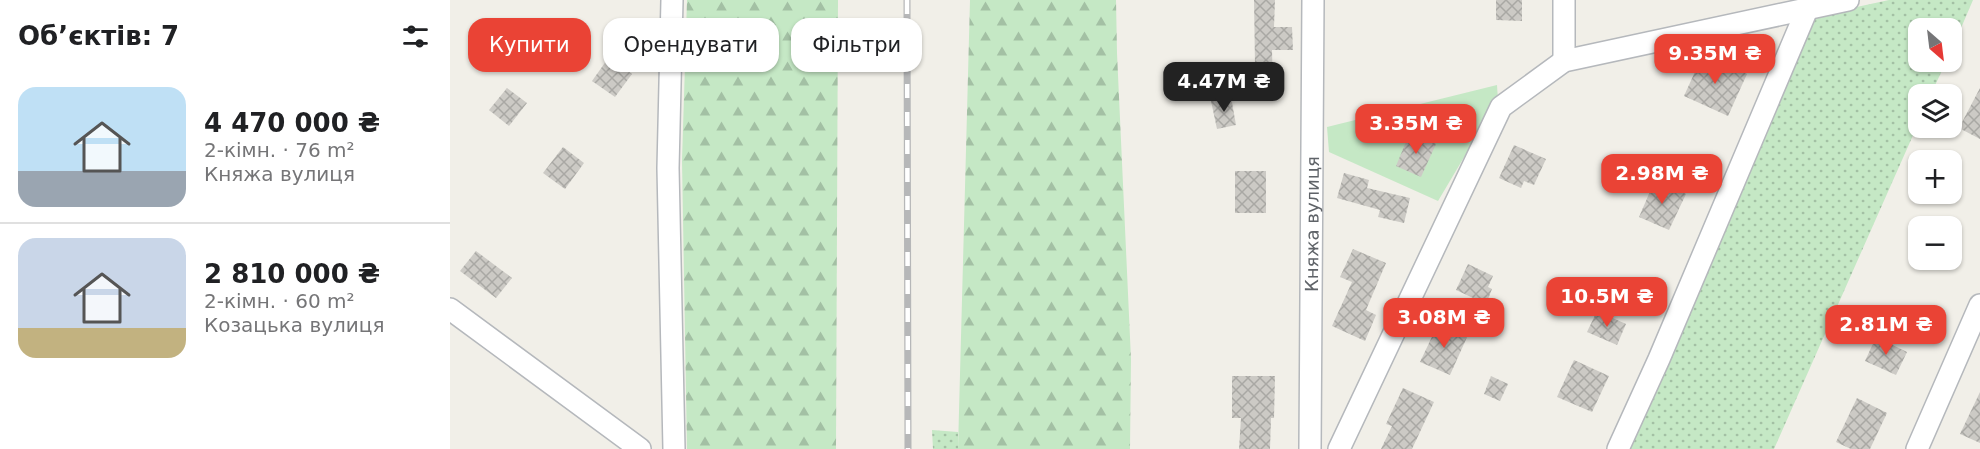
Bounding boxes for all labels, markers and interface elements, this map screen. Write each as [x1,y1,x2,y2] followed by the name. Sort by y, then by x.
[468,18,591,72] chip: Купити
[603,18,779,72] chip: Орендувати
[791,18,922,72] chip: Фільтри
[1908,18,1962,72] north arrow
[1908,18,1962,270] map controls
[399,20,432,53] icon: filters
[18,21,179,51] text: Об’єктів: 7
[1660,34,1770,85] pin: 9.35M ₴
[1668,41,1762,65] text: 9.35M ₴
[1169,62,1279,113] pin: 4.47M ₴
[1177,69,1271,93] text: 4.47M ₴
[1908,84,1962,138] button: layers
[1361,104,1471,155] pin: 3.35M ₴
[204,108,380,138] text: 4 470 000 ₴
[66,111,138,183] icon: home
[1369,111,1463,135] text: 3.35M ₴
[204,138,354,162] text: 2-кімн. · 76 m²
[1908,150,1962,204] button: +
[1607,154,1717,205] pin: 2.98M ₴
[1301,156,1322,292] street label: Княжа вулиця
[1615,161,1709,185] text: 2.98M ₴
[204,162,355,186] text: Княжа вулиця
[1908,216,1962,270] button: −
[204,259,380,289] text: 2 810 000 ₴
[66,262,138,334] icon: home
[1552,277,1662,328] pin: 10.5M ₴
[1560,284,1654,308] text: 10.5M ₴
[204,289,354,313] text: 2-кімн. · 60 m²
[1389,298,1499,349] pin: 3.08M ₴
[1397,305,1491,329] text: 3.08M ₴
[1831,305,1941,356] pin: 2.81M ₴
[1839,312,1933,336] text: 2.81M ₴
[204,313,384,337] text: Козацька вулиця

